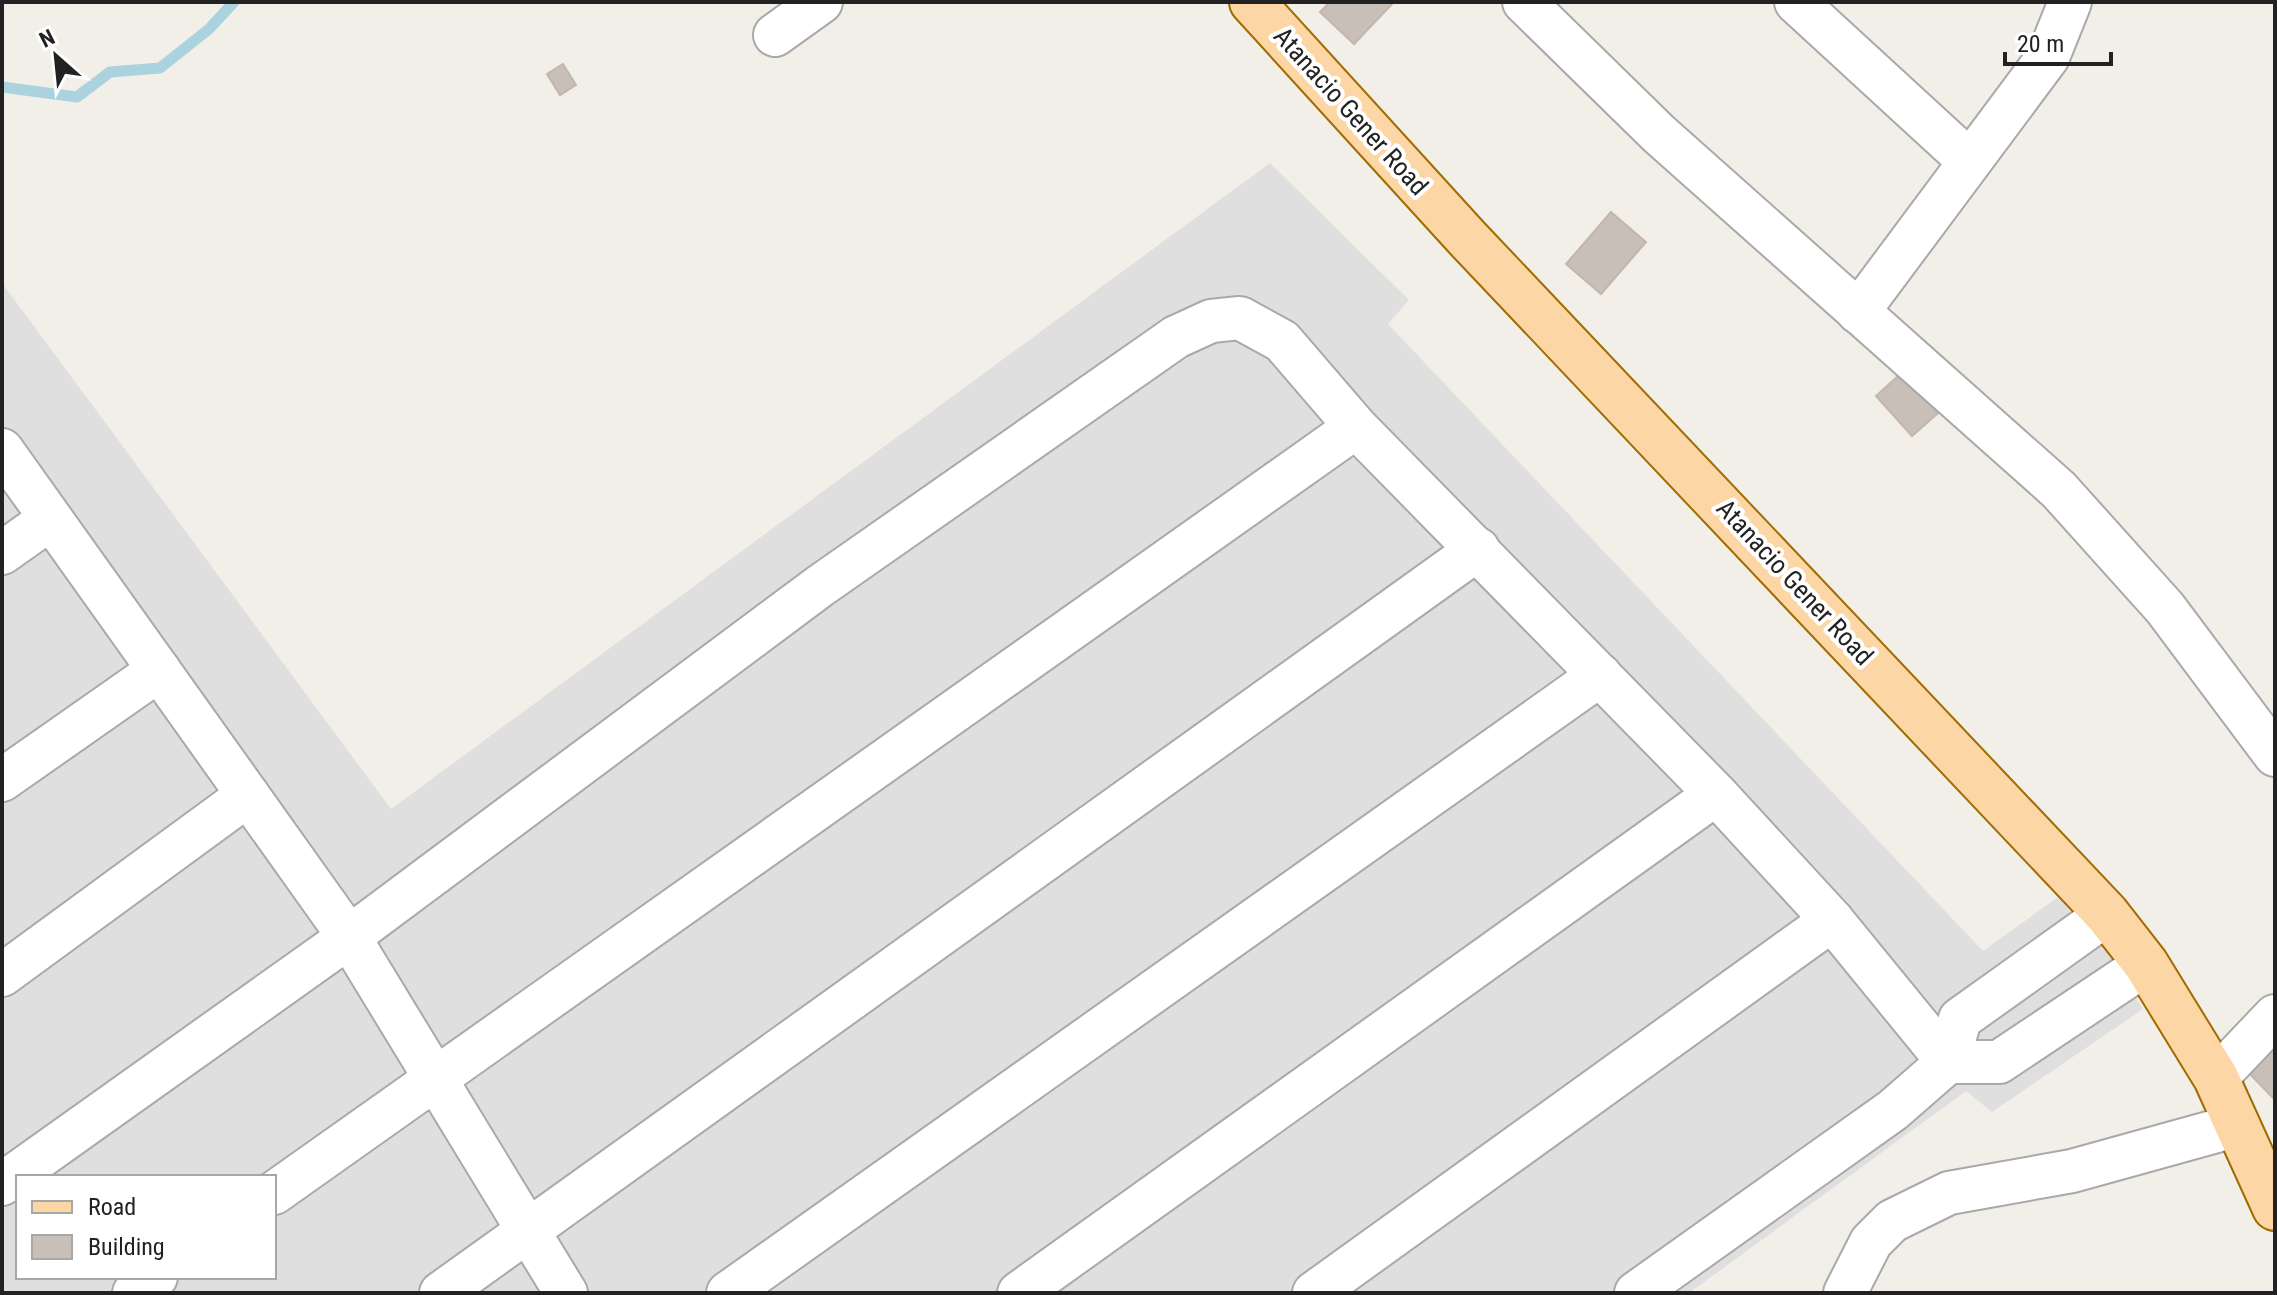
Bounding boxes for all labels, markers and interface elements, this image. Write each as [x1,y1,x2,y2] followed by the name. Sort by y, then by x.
[16,16,96,96] north arrow
[2005,16,2111,66] scale bar
[1268,21,1434,201] street label: Atanacio Gener Road
[35,24,59,53] text: N
[2017,30,2064,58] text: 20 m
[1711,493,1879,671] street label: Atanacio Gener Road
[16,1175,276,1279] legend
[88,1193,136,1221] text: Road
[88,1233,165,1261] text: Building

